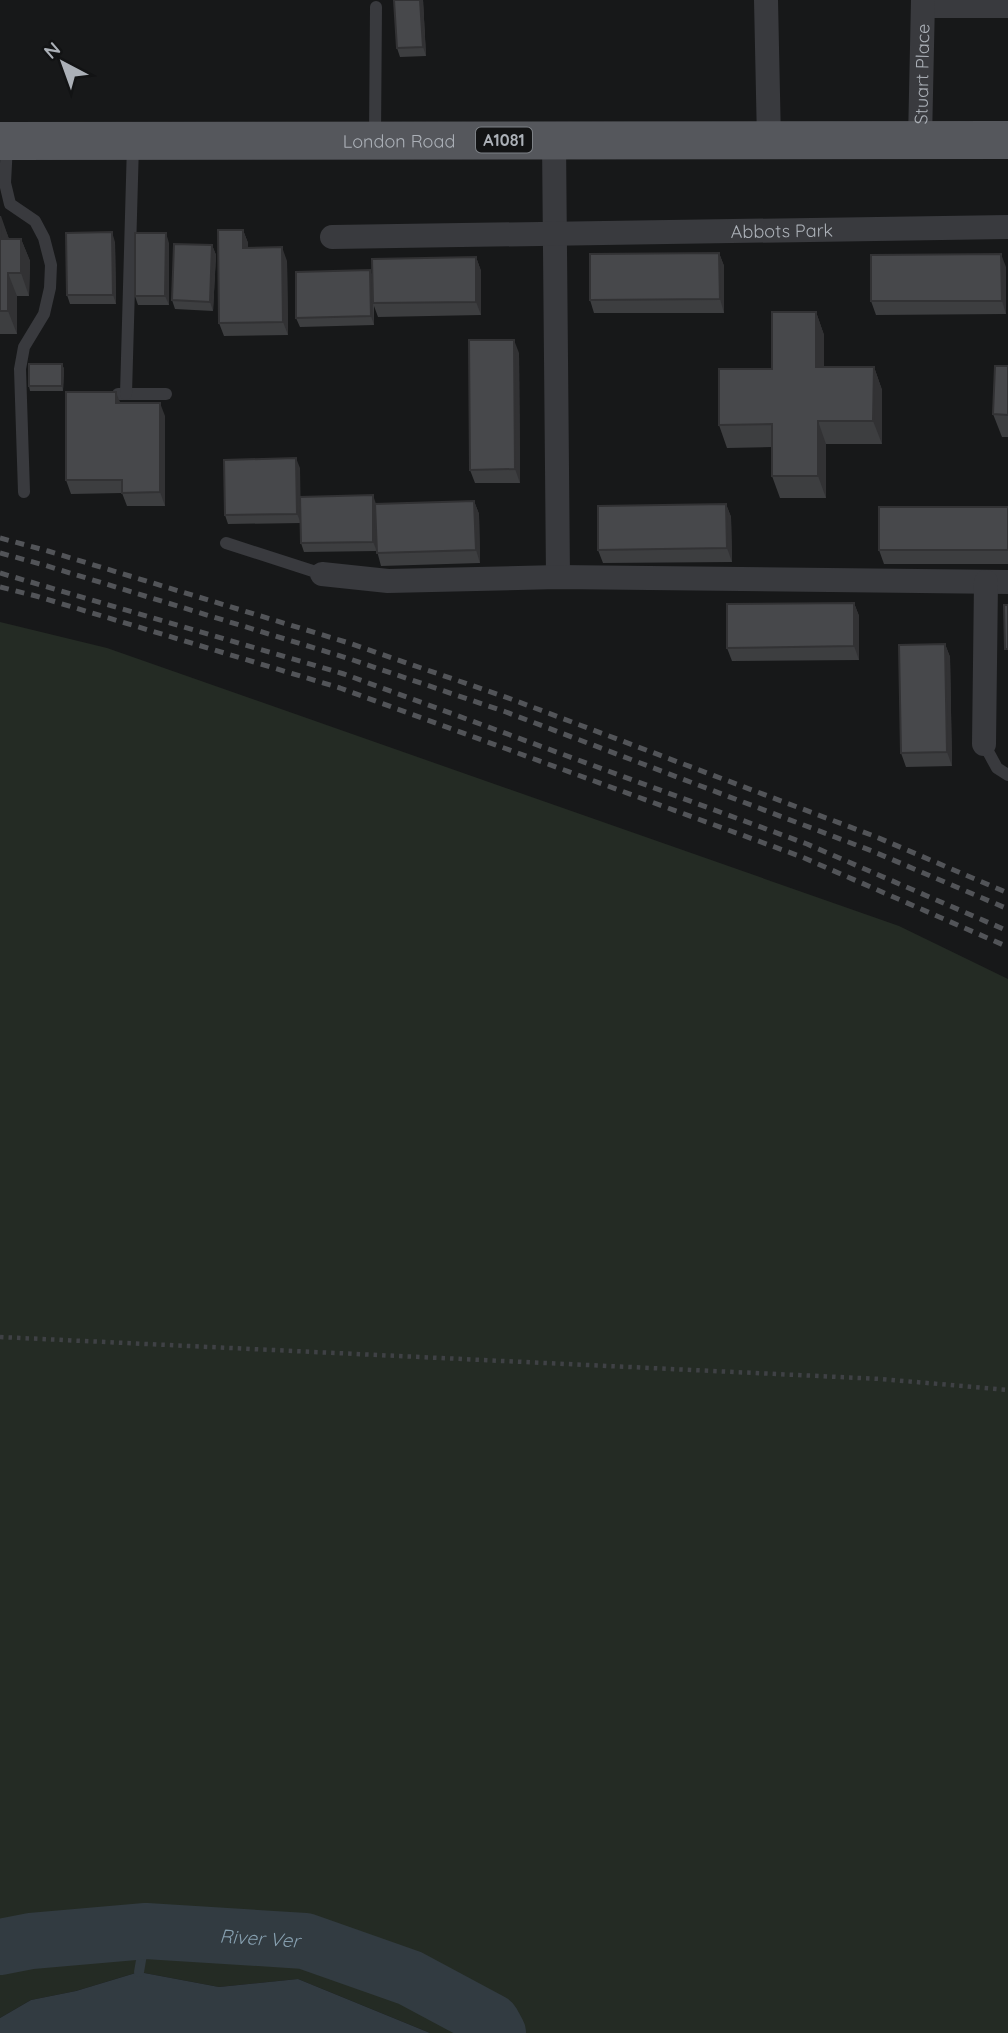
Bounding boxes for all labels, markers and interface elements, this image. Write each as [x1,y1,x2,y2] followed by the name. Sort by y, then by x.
[909,23,934,125] street label: Stuart Place
[28,28,98,98] north arrow
[39,37,65,64] text: N
[476,128,532,152] road number: A1081
[343,129,455,152] street label: London Road
[731,218,833,243] street label: Abbots Park
[219,1924,303,1953] water label: River Ver

